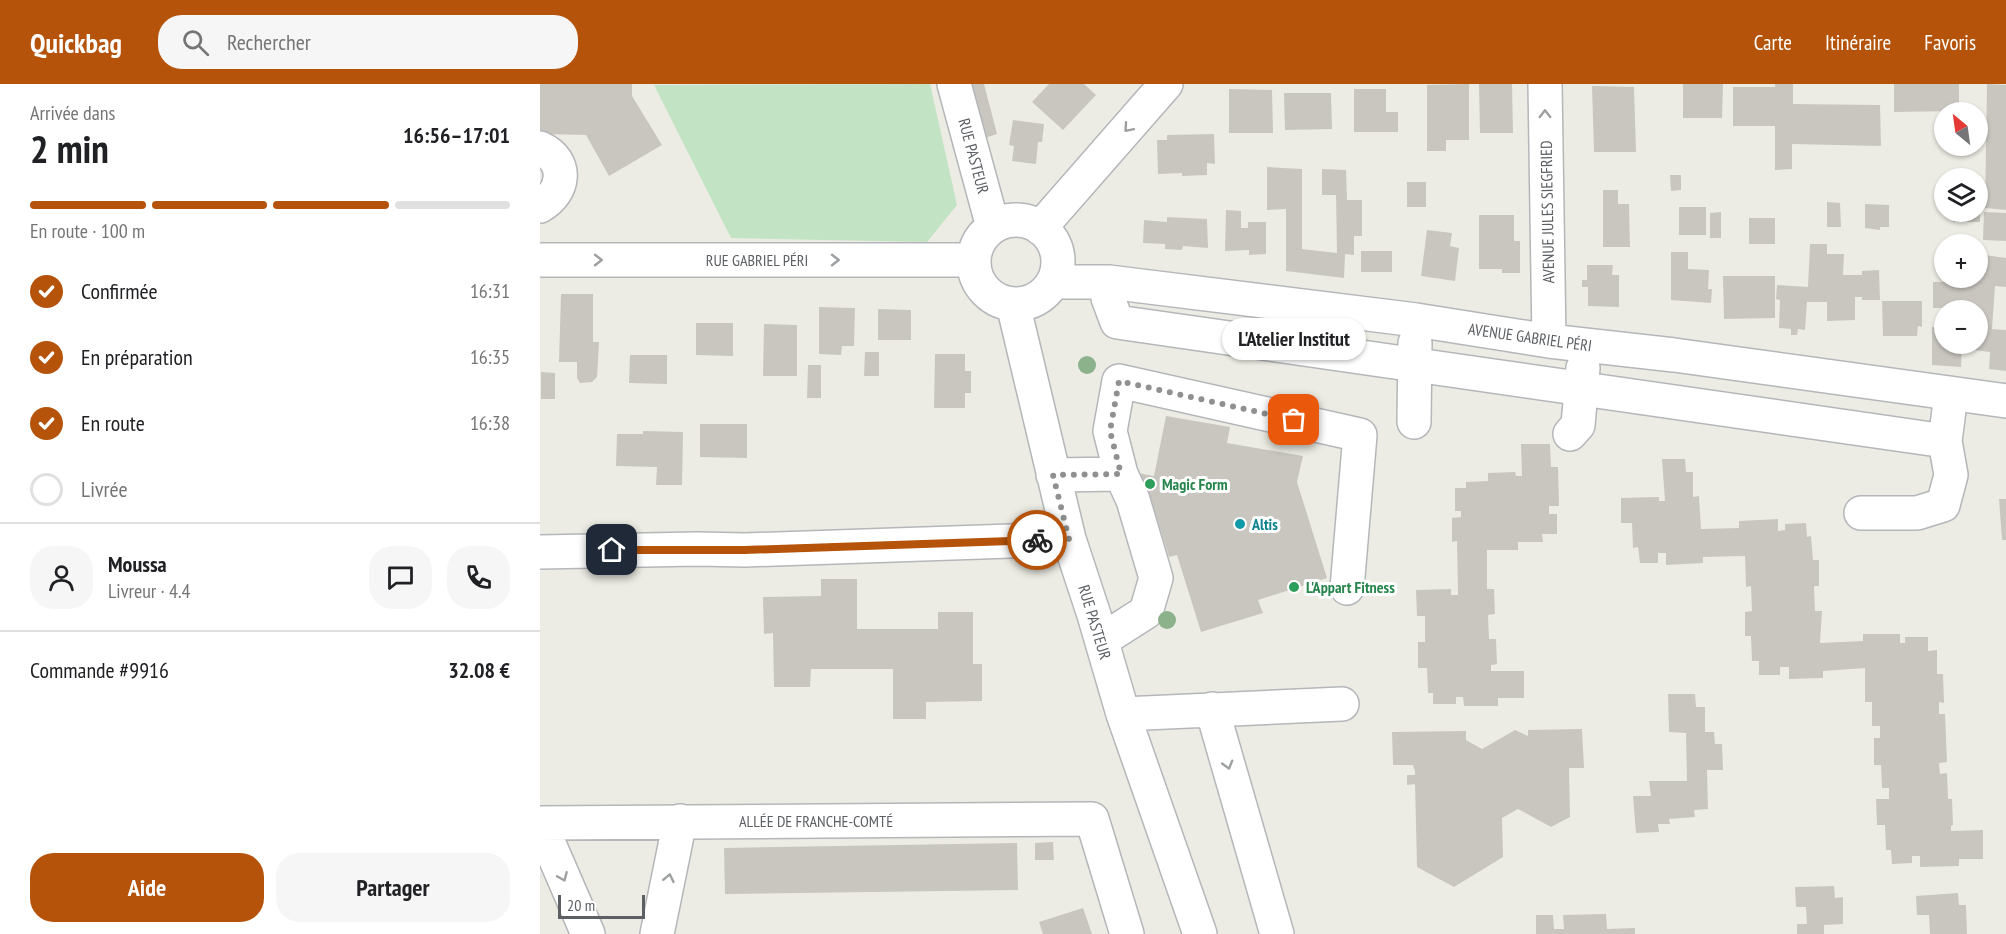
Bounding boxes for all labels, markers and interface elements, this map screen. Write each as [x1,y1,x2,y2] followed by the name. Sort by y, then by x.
[158,15,578,69] search box
[30,24,122,61] text: Quickbag
[179,26,212,59] icon: search
[227,28,311,56] text: Rechercher
[1754,29,1792,56] text: Carte
[1825,29,1891,56] text: Itinéraire
[1924,29,1976,56] text: Favoris
[30,100,115,126] text: Arrivée dans
[1934,102,1988,156] north arrow
[1934,102,1988,354] map controls
[1539,110,1551,119] one-way arrow
[954,116,994,196] street label: RUE PASTEUR
[403,121,510,149] text: 16:56–17:01
[1124,121,1135,132] one-way arrow
[30,123,109,174] text: 2 min
[1536,140,1558,284] street label: AVENUE JULES SIEGFRIED
[1934,168,1988,222] button: layers
[30,218,145,244] text: En route · 100 m
[1934,234,1988,288] button: +
[706,250,808,270] street label: RUE GABRIEL PÉRI
[594,254,603,266] one-way arrow
[831,254,840,266] one-way arrow
[30,275,63,308] icon: check
[81,277,158,305] text: Confirmée
[470,278,510,304] text: 16:31
[1934,300,1988,354] button: −
[1222,318,1366,360] callout: L'Atelier Institut
[1467,318,1593,356] street label: AVENUE GABRIEL PÉRI
[1238,326,1350,352] text: L'Atelier Institut
[30,341,63,374] icon: check
[81,343,193,371] text: En préparation
[470,344,510,370] text: 16:35
[1268,394,1319,445] pin
[1277,403,1310,436] icon: bag
[30,407,63,440] icon: check
[81,409,145,437] text: En route
[470,410,510,436] text: 16:38
[1162,474,1228,494] place label: Magic Form
[81,475,127,503] text: Livrée
[1143,477,1157,491] marker: Magic Form
[1007,510,1067,570] courier
[1251,514,1278,534] place label: Altis
[1233,517,1247,531] marker: Altis
[586,524,637,575] pin
[1021,524,1054,557] icon: bike
[595,533,628,566] icon: home
[30,546,93,609] button: person
[369,546,432,609] button: chat
[447,546,510,609] button: phone
[108,550,167,578] text: Moussa
[1306,577,1395,597] place label: L'Appart Fitness
[108,578,191,604] text: Livreur · 4.4
[1287,580,1301,594] marker: L'Appart Fitness
[1074,582,1116,662] street label: RUE PASTEUR
[30,656,169,684] text: Commande #9916
[448,656,510,684] text: 32.08 €
[1221,760,1234,770] one-way arrow
[739,811,893,831] street label: ALLÉE DE FRANCHE-COMTÉ
[30,853,264,922] button: Aide
[276,853,510,922] button: Partager
[556,870,568,881] one-way arrow
[662,873,675,883] one-way arrow
[558,892,645,920] scale bar
[567,895,595,915] text: 20 m

